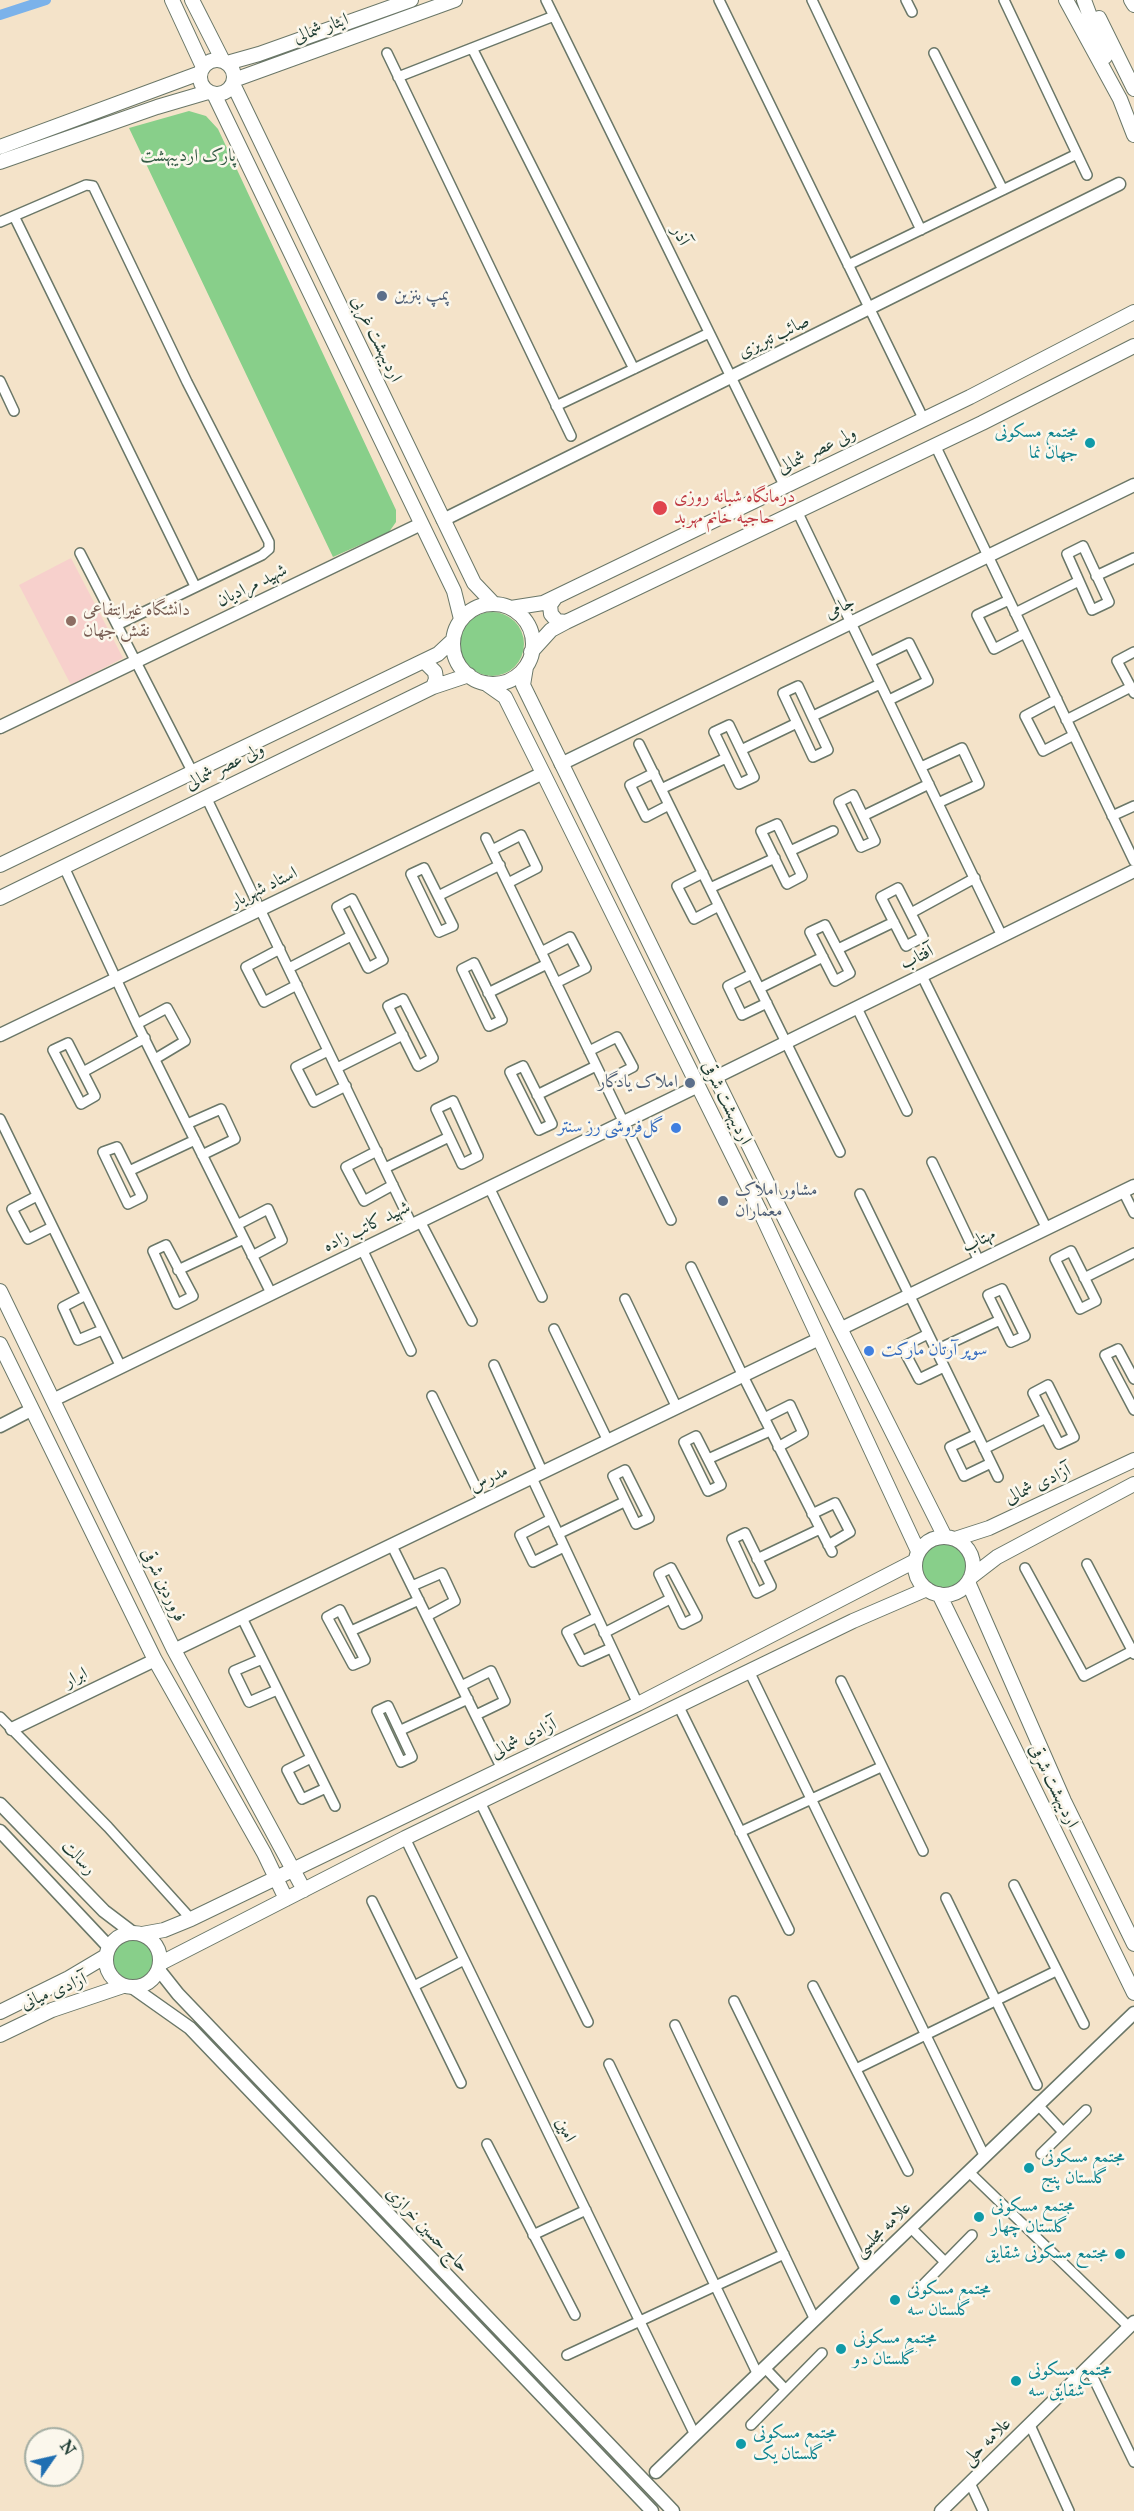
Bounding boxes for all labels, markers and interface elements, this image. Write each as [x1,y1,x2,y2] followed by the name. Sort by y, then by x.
[291,9,351,49] street label: ایثار شمالی
[140,146,236,168] park label: پارک اردیبهشت
[666,223,694,249] street label: آذر
[394,285,449,307] place label: پمپ بنزین
[375,289,389,303] marker: پمپ بنزین
[346,292,406,386] street label: اردیبهشت غربی
[735,310,813,364] street label: صائب تبریزی
[994,422,1078,464] place label: مجتمع مسکونی جهان نما
[774,423,860,479] street label: ولی عصر شمالی
[1083,436,1097,450] marker: مجتمع مسکونی جهان نما
[674,487,795,530] place label: درمانگاه شبانه‌ روزی حاجیه‌ خانم مهربد
[651,499,669,517] marker: درمانگاه شبانه‌ روزی حاجیه‌ خانم مهربد
[213,560,291,612] street label: شهید مرادیان
[822,592,858,624] street label: جامی
[83,600,190,642] place label: دانشگاه غیرانتفاعی نقش جهان
[64,614,78,628] marker: دانشگاه غیرانتفاعی نقش جهان
[182,739,268,795] street label: ولی عصر شمالی
[227,862,301,914] street label: استاد شهریار
[897,941,937,975] street label: آفتاب
[696,1058,756,1148] street label: اردیبهشت شرقی
[598,1072,678,1094] place label: املاک یادگار
[683,1076,697,1090] marker: املاک یادگار
[558,1117,664,1139] place label: گل‌فروشی رز سنتر
[669,1121,683,1135] marker: گل‌فروشی رز سنتر
[735,1180,817,1222] place label: مشاور املاک معماران
[716,1194,730,1208] marker: مشاور املاک معماران
[320,1197,414,1257] street label: شهید کاتب زاده
[959,1224,999,1258] street label: مهتاب
[881,1340,988,1362] place label: سوپر آرتان مارکت
[862,1344,876,1358] marker: سوپر آرتان مارکت
[466,1460,512,1498] street label: مدرس
[1002,1460,1074,1510] street label: آزادی شمالی
[136,1545,190,1625] street label: فروردین شرقی
[61,1663,91,1693] street label: ابرار
[488,1714,560,1764] street label: آزادی شمالی
[1023,1741,1083,1831] street label: اردیبهشت شرقی
[56,1836,100,1880] street label: رسالت
[18,1969,90,2015] street label: آزادی میانی
[550,2114,580,2146] street label: امین
[1041,2147,1125,2190] place label: مجتمع مسکونی گلستان پنج
[1022,2161,1036,2175] marker: مجتمع مسکونی گلستان پنج
[381,2183,473,2277] street label: حاج حسین خرازی
[991,2196,1075,2238] place label: مجتمع مسکونی گلستان چهار
[850,2197,916,2263] street label: علامه مجلسی
[972,2210,986,2224] marker: مجتمع مسکونی گلستان چهار
[985,2243,1108,2265] place label: مجتمع مسکونی شقایق
[1113,2247,1127,2261] marker: مجتمع مسکونی شقایق
[907,2279,991,2322] place label: مجتمع مسکونی گلستان سه
[888,2293,902,2307] marker: مجتمع مسکونی گلستان سه
[853,2328,937,2370] place label: مجتمع مسکونی گلستان دو
[834,2342,848,2356] marker: مجتمع مسکونی گلستان دو
[1028,2360,1112,2402] place label: مجتمع مسکونی شقایق سه
[1009,2374,1023,2388] marker: مجتمع مسکونی شقایق سه
[958,2413,1016,2471] street label: علامه حلی
[753,2423,837,2466] place label: مجتمع مسکونی گلستان یک
[24,2427,84,2487] north arrow
[56,2437,79,2459] text: N
[734,2437,748,2451] marker: مجتمع مسکونی گلستان یک

